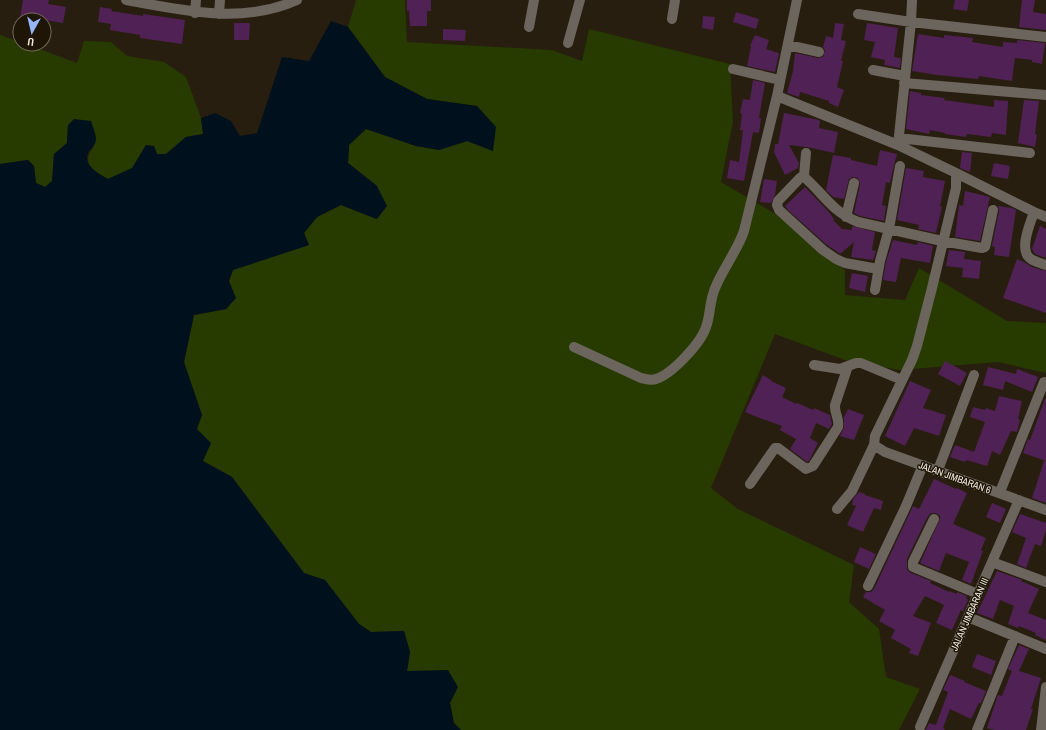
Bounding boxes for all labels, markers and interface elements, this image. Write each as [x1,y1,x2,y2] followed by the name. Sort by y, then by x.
[12,12,52,52] north arrow
[26,35,35,49] text: U
[917,458,993,497] street label: JALAN JIMBARAN 6
[948,576,991,653] street label: JALAN JIMBARAN III

